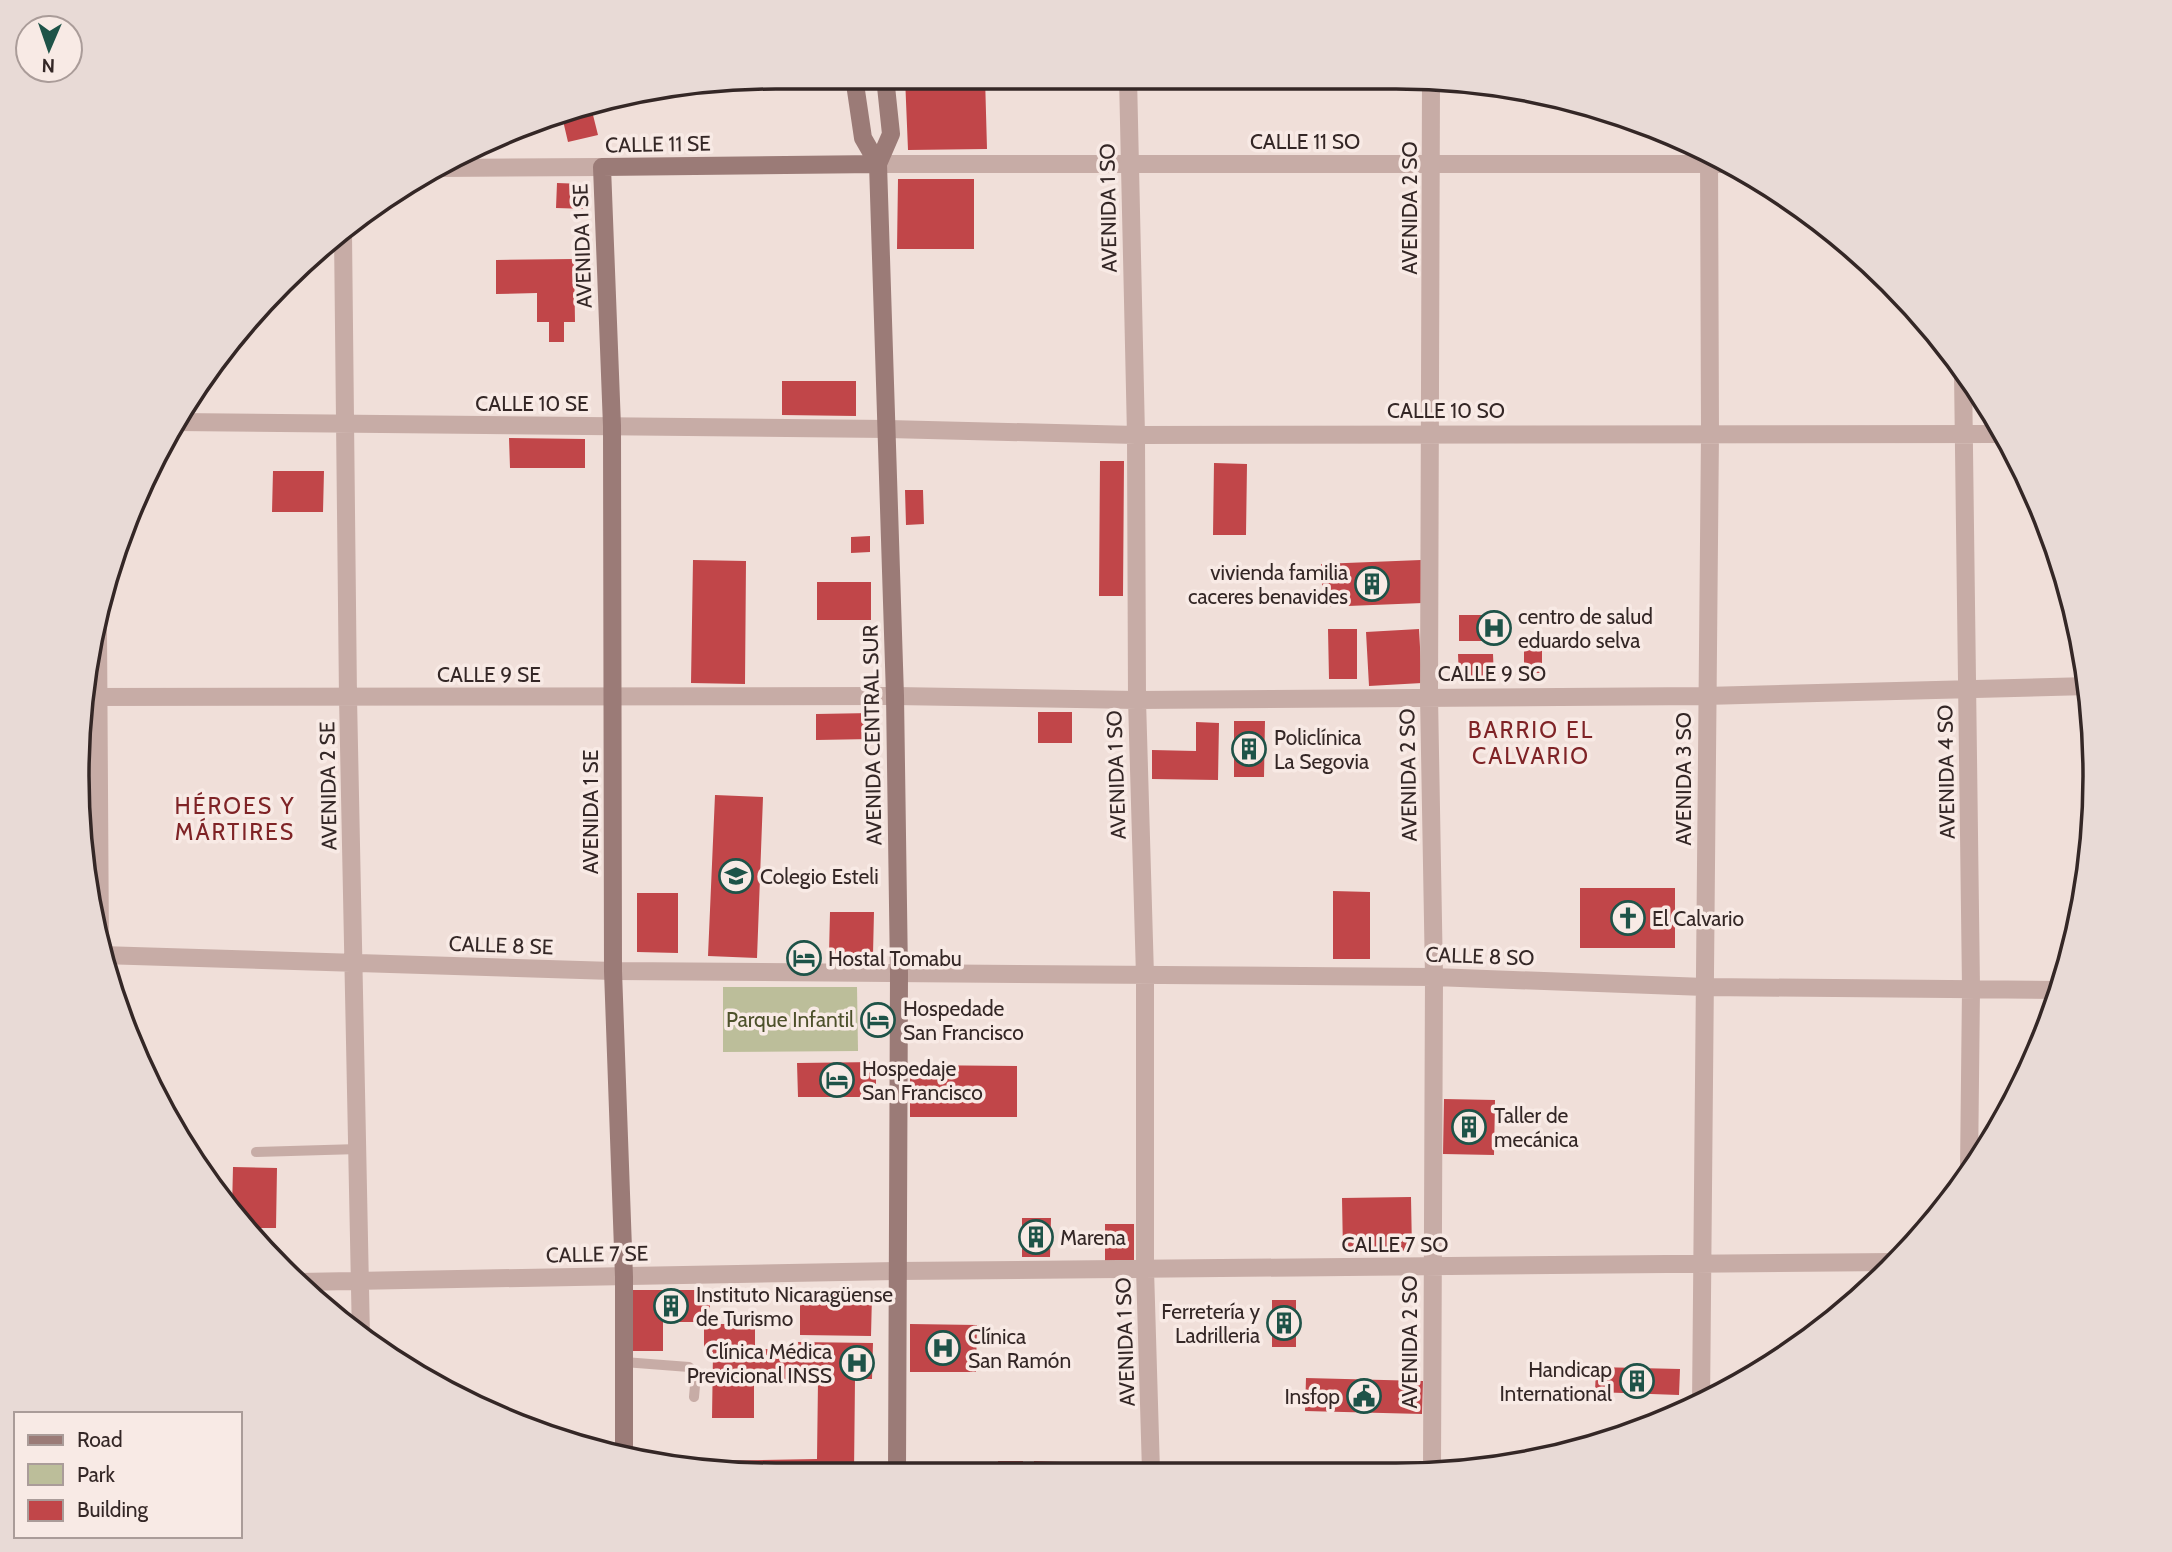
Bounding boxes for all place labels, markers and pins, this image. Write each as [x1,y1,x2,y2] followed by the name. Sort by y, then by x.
[1188,560,1348,609] place label: vivienda familia caceres benavides
[1353,565,1391,603] building icon: vivienda familia caceres benavides
[1518,604,1653,653] place label: centro de salud eduardo selva
[1475,609,1513,647] hospital icon: centro de salud eduardo selva
[1274,725,1369,774] place label: Policlínica La Segovia
[1230,730,1268,768] building icon: Policlínica La Segovia
[717,857,755,895] school or university icon: Colegio Esteli
[760,864,879,889] place label: Colegio Esteli
[1609,899,1647,937] church icon: El Calvario
[1652,906,1744,931] place label: El Calvario
[785,939,823,977] hotel icon: Hostal Tomabu
[828,946,962,971] place label: Hostal Tomabu
[903,996,1024,1045] place label: Hospedade San Francisco
[859,1001,897,1039] hotel icon: Hospedade San Francisco
[862,1056,983,1105] place label: Hospedaje San Francisco
[818,1061,856,1099] hotel icon: Hospedaje San Francisco
[1494,1103,1579,1152] place label: Taller de mecánica
[1450,1108,1488,1146] building icon: Taller de mecánica
[1017,1218,1055,1256] building icon: Marena
[1060,1225,1126,1250] place label: Marena
[696,1282,893,1331] place label: Instituto Nicaragüense de Turismo
[652,1287,690,1325] building icon: Instituto Nicaragüense de Turismo
[1161,1299,1260,1348] place label: Ferretería y Ladrilleria
[1265,1304,1303,1342] building icon: Ferretería y Ladrilleria
[968,1324,1071,1373] place label: Clínica San Ramón
[924,1329,962,1367] hospital icon: Clínica San Ramón
[687,1339,832,1388] place label: Clínica Médica Previcional INSS
[838,1344,876,1382] hospital icon: Clínica Médica Previcional INSS
[1499,1357,1612,1406] place label: Handicap International
[1618,1362,1656,1400] building icon: Handicap International
[1345,1377,1383,1415] public building icon: Insfop
[1284,1384,1340,1409] place label: Insfop

